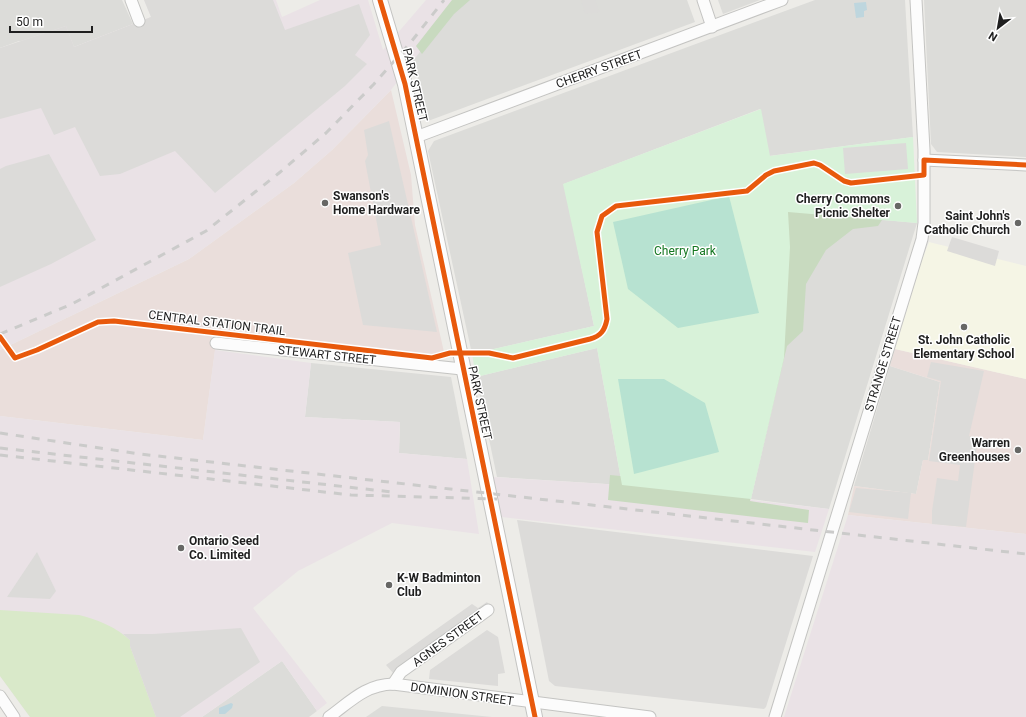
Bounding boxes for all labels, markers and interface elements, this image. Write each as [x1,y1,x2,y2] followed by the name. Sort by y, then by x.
[10,8,92,34] scale bar
[978,8,1018,48] north arrow
[16,15,43,29] text: 50 m
[986,28,1000,44] text: N
[400,47,430,123] street label: PARK STREET
[554,47,644,91] street label: CHERRY STREET
[333,189,421,217] place label: Swanson's Home Hardware
[796,192,891,220] place label: Cherry Commons Picnic Shelter
[320,198,330,208] marker: Swanson's Home Hardware
[893,201,903,211] marker: Cherry Commons Picnic Shelter
[924,209,1010,237] place label: Saint John's Catholic Church
[1013,218,1023,228] marker: Saint John's Catholic Church
[654,244,717,258] park label: Cherry Park
[148,308,287,338] street label: CENTRAL STATION TRAIL
[862,315,904,413] street label: STRANGE STREET
[959,322,969,332] marker: St. John Catholic Elementary School
[913,333,1015,361] place label: St. John Catholic Elementary School
[277,343,377,367] street label: STEWART STREET
[465,365,495,441] street label: PARK STREET
[939,436,1010,464] place label: Warren Greenhouses
[1013,445,1023,455] marker: Warren Greenhouses
[189,534,259,562] place label: Ontario Seed Co. Limited
[176,543,186,553] marker: Ontario Seed Co. Limited
[397,571,481,599] place label: K-W Badminton Club
[384,580,394,590] marker: K-W Badminton Club
[410,609,486,669] street label: AGNES STREET
[409,680,515,708] street label: DOMINION STREET

